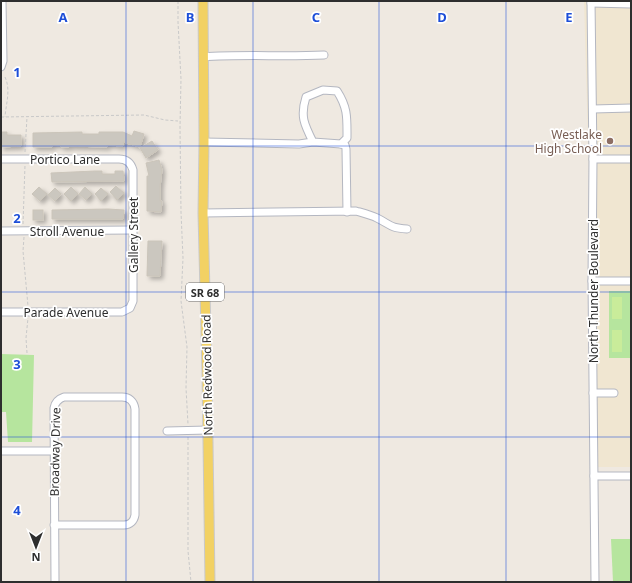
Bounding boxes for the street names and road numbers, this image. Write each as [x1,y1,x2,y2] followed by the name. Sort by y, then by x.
[30,151,100,168] street label: Portico Lane
[125,196,142,273] street label: Gallery Street
[585,219,602,363] street label: North Thunder Boulevard
[30,223,104,240] street label: Stroll Avenue
[186,283,224,301] road number: SR 68
[24,304,109,321] street label: Parade Avenue
[197,314,217,436] street label: North Redwood Road
[46,407,64,497] street label: Broadway Drive

